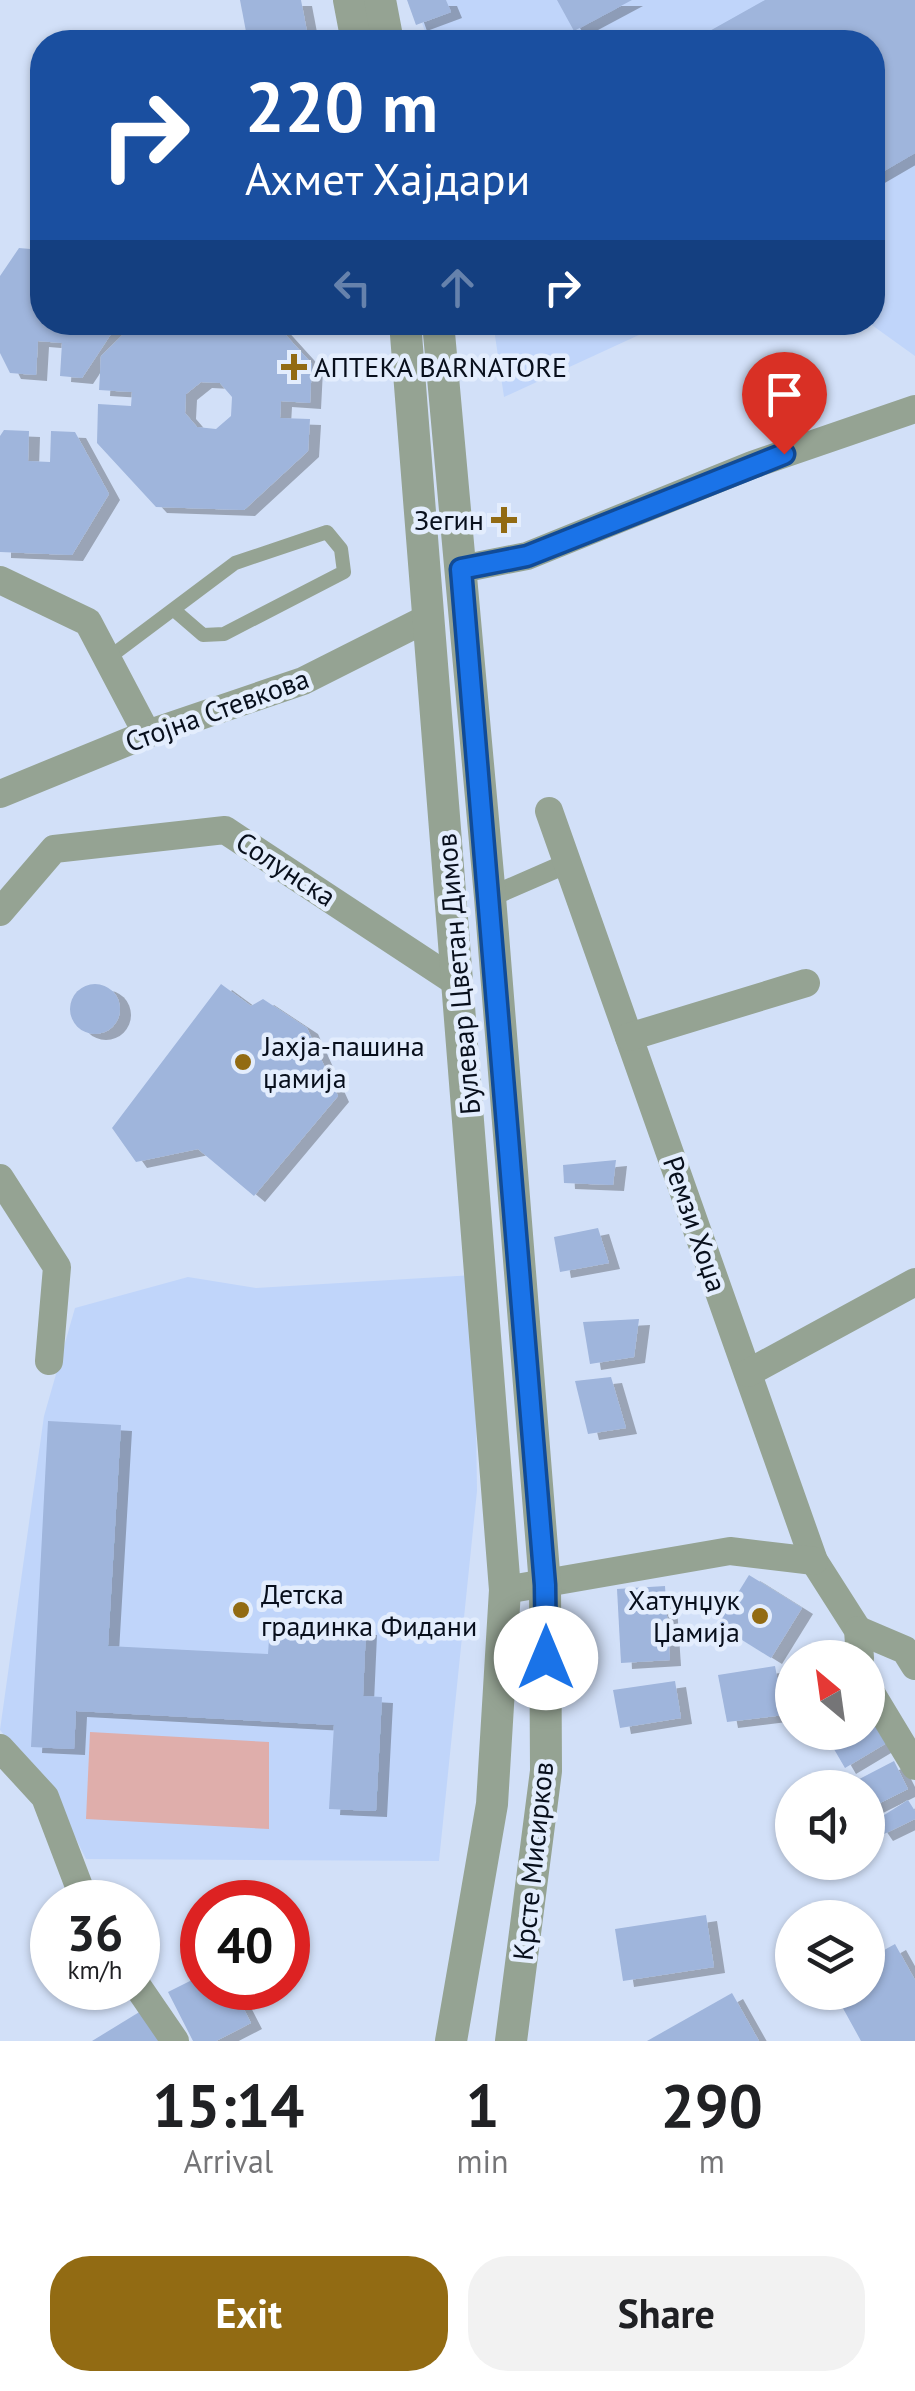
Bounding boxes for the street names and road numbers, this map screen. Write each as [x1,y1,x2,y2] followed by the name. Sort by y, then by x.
[120,659,314,760] street label: Стојна Стевкова
[229,823,343,915] street label: Солунска
[427,832,488,1116] street label: Булевар Цветан Димов
[655,1151,736,1297] street label: Ремзи Хоџа
[504,1760,561,1962] street label: Крсте Мисирков

